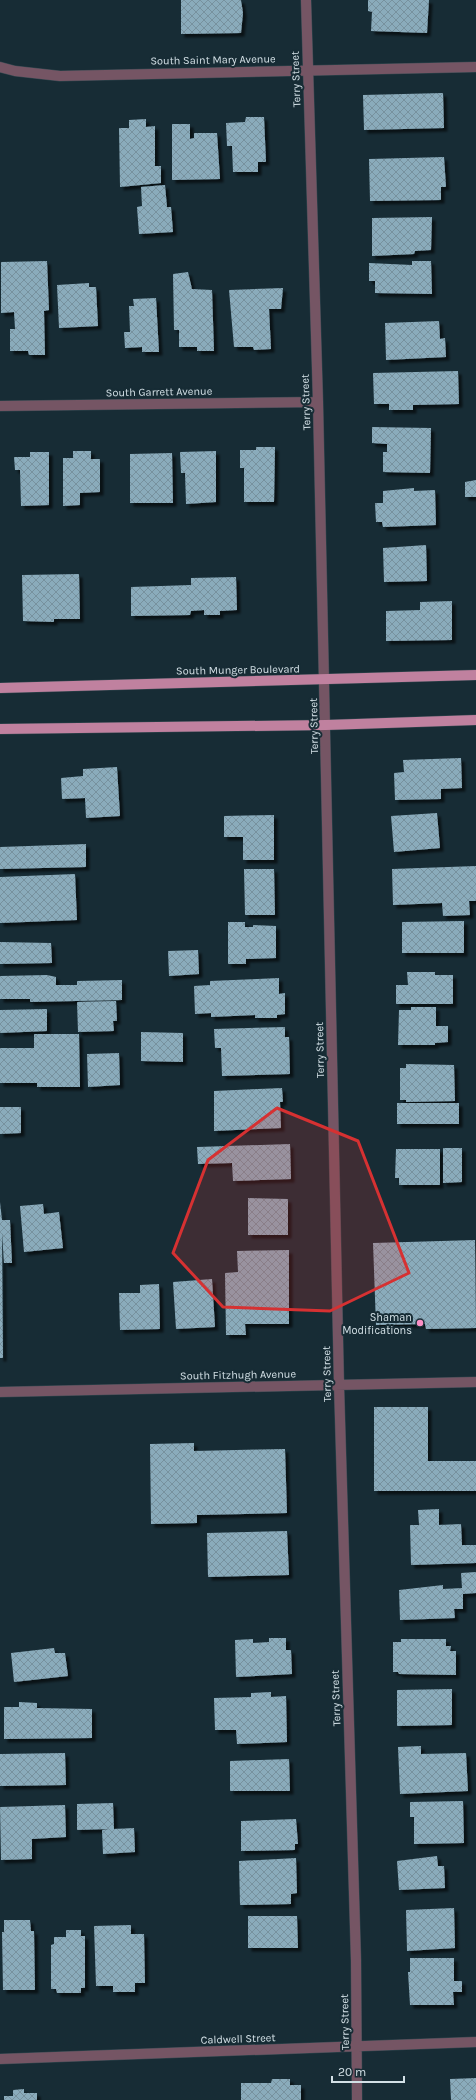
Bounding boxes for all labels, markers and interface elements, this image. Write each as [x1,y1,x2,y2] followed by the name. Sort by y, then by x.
[289,51,303,107] street label: Terry Street
[150,52,276,68] street label: South Saint Mary Avenue
[299,374,313,430] street label: Terry Street
[106,385,213,399] street label: South Garrett Avenue
[176,662,300,678] street label: South Munger Boulevard
[307,698,321,754] street label: Terry Street
[313,1022,327,1078] street label: Terry Street
[342,1311,412,1337] place label: Shaman Modifications
[415,1318,425,1328] marker: Shaman Modifications
[320,1346,334,1402] street label: Terry Street
[180,1367,296,1383] street label: South Fitzhugh Avenue
[329,1670,343,1726] street label: Terry Street
[338,1994,352,2050] street label: Terry Street
[200,2031,276,2047] street label: Caldwell Street
[332,2058,404,2084] scale bar
[338,2065,366,2079] text: 20 m

